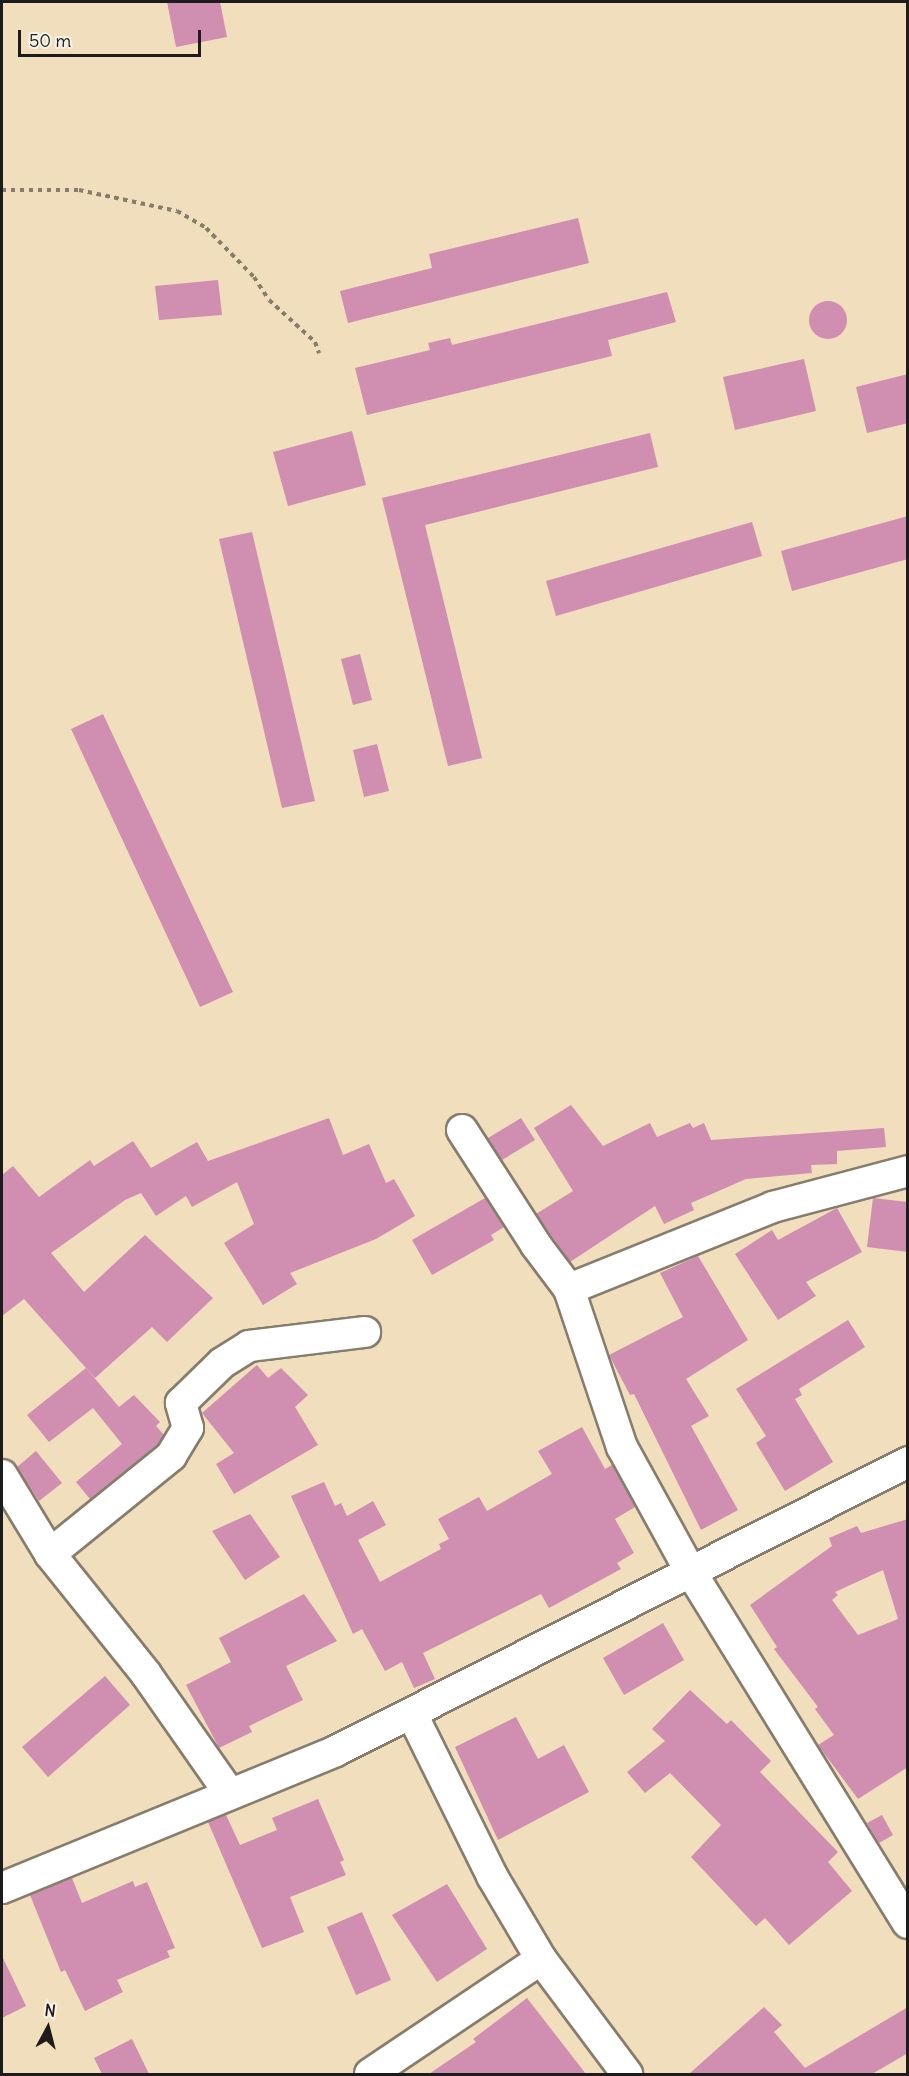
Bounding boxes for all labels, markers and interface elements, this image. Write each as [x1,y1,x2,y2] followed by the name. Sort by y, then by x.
[21,18,204,56] scale bar
[29,29,71,52] text: 50 m
[18,1998,78,2058] north arrow
[43,2000,57,2021] text: N

